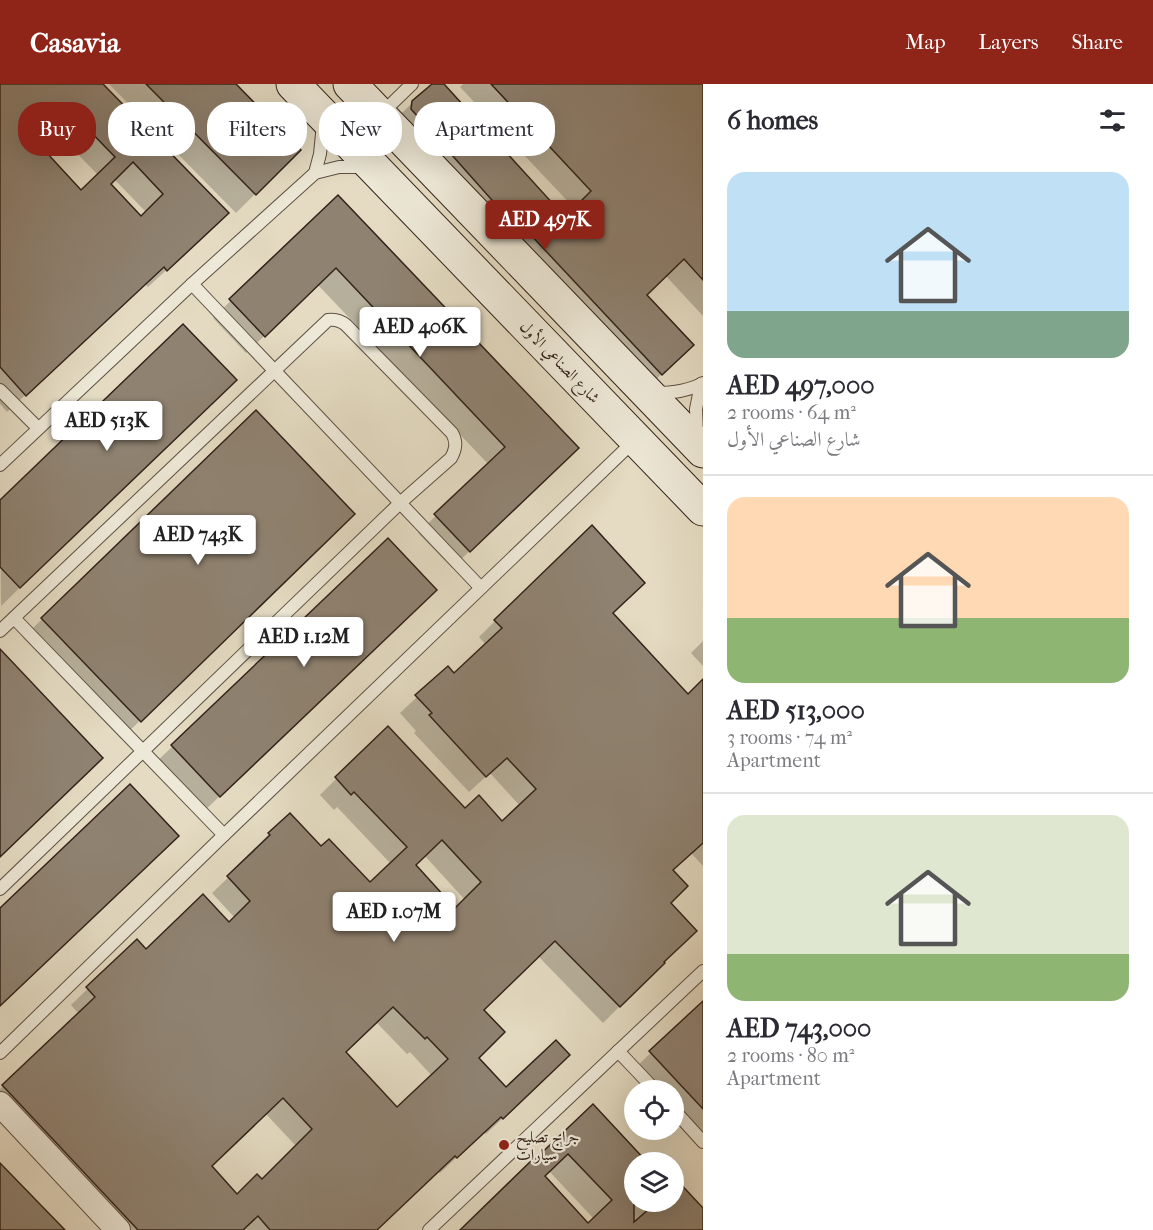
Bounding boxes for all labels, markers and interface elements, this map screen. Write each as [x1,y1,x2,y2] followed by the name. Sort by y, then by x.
[30,26,120,59] text: Casavia
[905,30,946,54] text: Map
[979,30,1038,54] text: Layers
[1071,30,1123,54] text: Share
[18,102,96,156] chip: Buy
[108,102,195,156] chip: Rent
[207,102,307,156] chip: Filters
[319,102,402,156] chip: New
[414,102,555,156] chip: Apartment
[1096,104,1129,137] icon: filters
[727,105,818,136] text: 6 homes
[483,200,607,251] pin: AED 497K
[499,208,591,231] text: AED 497K
[874,211,982,319] icon: home
[358,307,482,358] pin: AED 406K
[374,315,466,338] text: AED 406K
[513,316,605,410] street label: شارع الصناعي الأول
[727,370,875,401] text: AED 497,000
[45,401,169,452] pin: AED 513K
[727,401,856,424] text: 2 rooms · 64 m²
[65,409,149,432] text: AED 513K
[727,428,861,451] text: شارع الصناعي الأول
[136,515,260,566] pin: AED 743K
[154,523,242,546] text: AED 743K
[874,536,982,644] icon: home
[235,617,373,668] pin: AED 1.12M
[258,625,350,648] text: AED 1.12M
[727,695,865,726] text: AED 513,000
[727,726,852,749] text: 3 rooms · 74 m²
[727,749,821,772] text: Apartment
[874,854,982,962] icon: home
[325,892,463,943] pin: AED 1.07M
[347,900,441,923] text: AED 1.07M
[727,1013,871,1044] text: AED 743,000
[727,1044,854,1067] text: 2 rooms · 80 m²
[727,1067,821,1090] text: Apartment
[624,1080,684,1212] map controls
[624,1080,684,1140] button: locate
[516,1127,579,1164] place label: جراج تصليح سيارات
[497,1138,511,1152] marker: جراج تصليح سيارات
[624,1152,684,1212] button: layers

